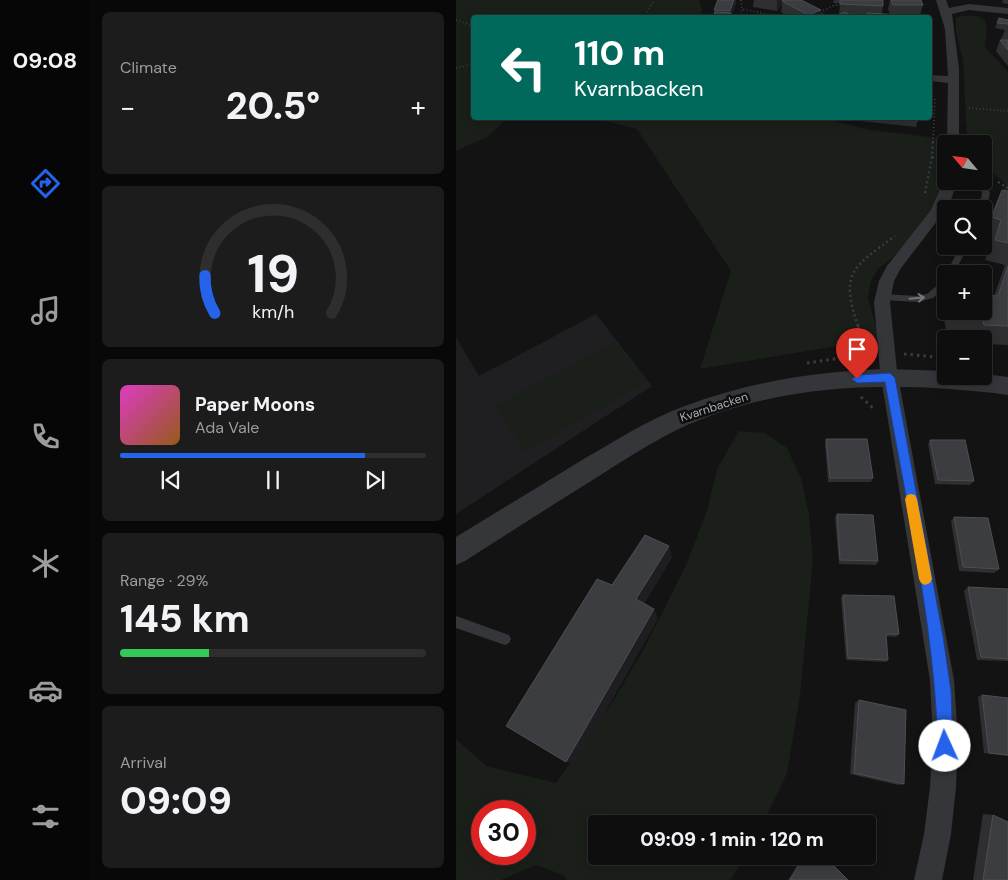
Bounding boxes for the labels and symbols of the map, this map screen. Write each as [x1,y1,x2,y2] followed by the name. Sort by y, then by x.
[937,135,992,190] north arrow
[909,293,925,303] one-way arrow
[836,328,878,379] pin
[678,388,750,426] street label: Kvarnbacken
[918,719,970,771] position arrow
[471,800,536,865] speed limit sign: 30

